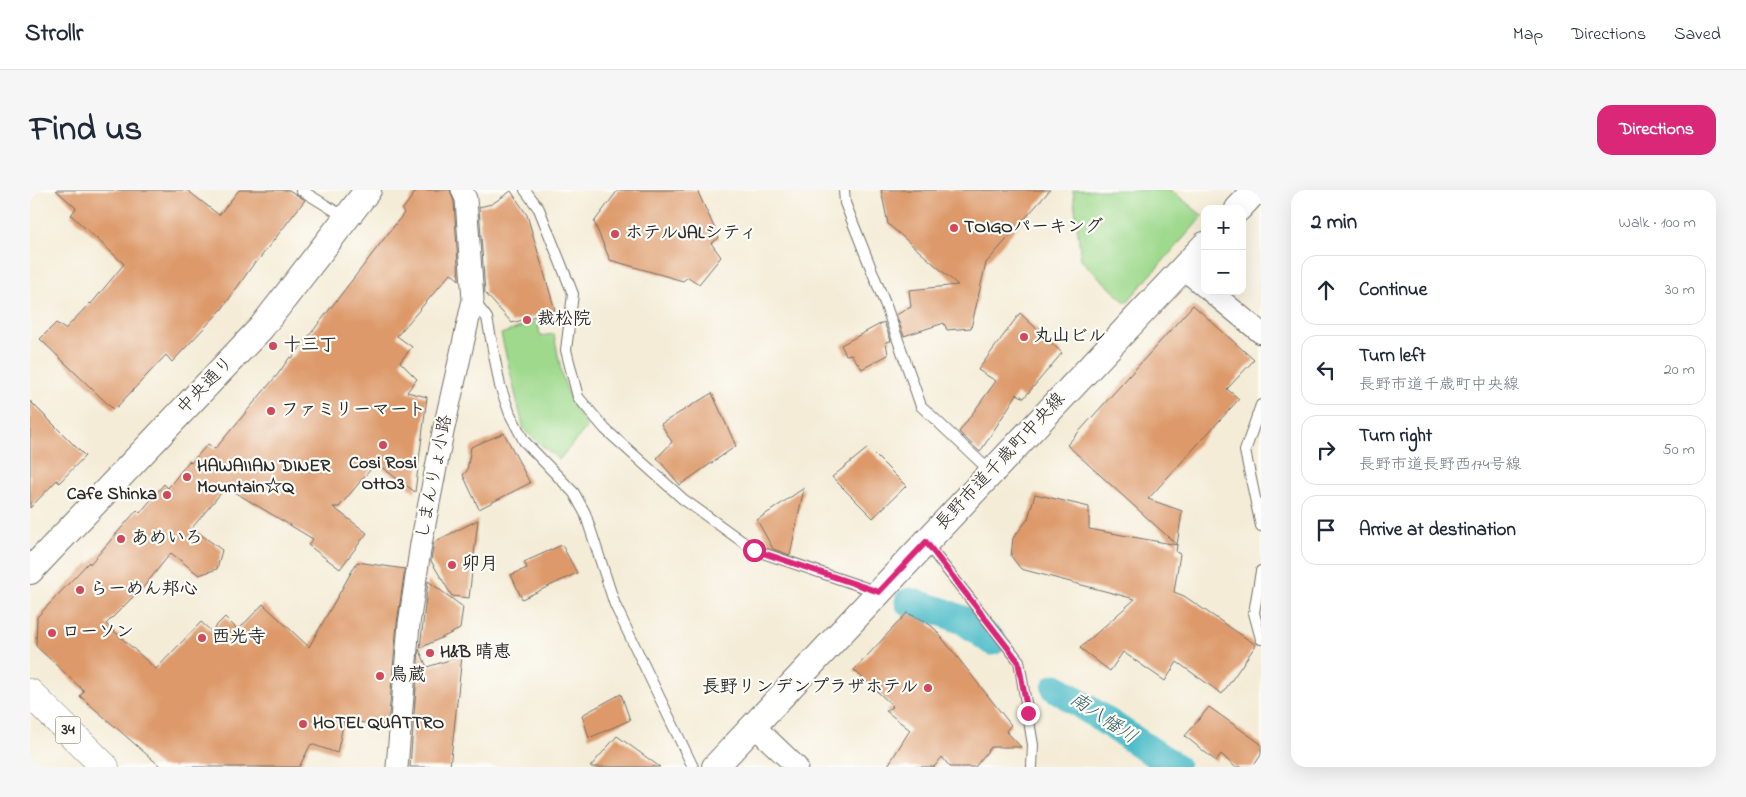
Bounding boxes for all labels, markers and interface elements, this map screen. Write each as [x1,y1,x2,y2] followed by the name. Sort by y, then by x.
[25,17,83,52] text: Strollr
[1513,22,1543,48] text: Map
[1571,22,1646,48] text: Directions
[1674,22,1721,48] text: Saved
[30,105,142,156] text: Find us
[1597,105,1716,155] button: Directions
[1201,205,1246,295] map controls
[1201,205,1246,250] button: +
[1311,208,1357,238] text: 2 min
[1619,211,1696,235] text: Walk · 100 m
[964,215,1103,241] place label: TOIGOパーキング
[625,221,757,247] place label: ホテルJALシティ
[948,222,960,234] marker: TOIGOパーキング
[609,228,621,240] marker: ホテルJALシティ
[1201,250,1246,295] button: −
[1312,276,1340,304] icon: ahead
[1359,277,1427,304] text: Continue
[1665,278,1695,302] text: 30 m
[537,307,591,333] place label: 裁松院
[521,314,533,326] marker: 裁松院
[1034,324,1106,350] place label: 丸山ビル
[1018,331,1030,343] marker: 丸山ビル
[283,333,337,359] place label: 十三丁
[267,340,279,352] marker: 十三丁
[1359,343,1426,370] text: Turn left
[172,351,240,421] street label: 中央通り
[1312,356,1340,384] icon: left
[1664,358,1695,382] text: 20 m
[1359,373,1519,397] text: 長野市道千歳町中央線
[930,387,1072,537] street label: 長野市道千歳町中央線
[281,398,426,424] place label: ファミリーマート
[265,405,277,417] marker: ファミリーマート
[410,413,460,541] street label: しまんりょ小路
[1359,423,1432,450] text: Turn right
[1312,436,1340,464] icon: right
[1663,438,1695,462] text: 50 m
[377,439,389,451] marker: Cosi Rosi OttO3
[349,451,417,498] place label: Cosi Rosi OttO3
[1359,453,1521,477] text: 長野市道長野西174号線
[197,454,331,501] place label: HAWAIIAN DINER Mountain☆Q
[181,471,193,483] marker: HAWAIIAN DINER Mountain☆Q
[67,482,157,508] place label: Cafe Shinka
[161,489,173,501] marker: Cafe Shinka
[1312,516,1340,544] icon: arrive
[1359,517,1516,544] text: Arrive at destination
[131,526,203,552] place label: あめいろ
[115,533,127,545] marker: あめいろ
[743,539,766,562] route start
[462,552,498,578] place label: 卯月
[446,559,458,571] marker: 卯月
[90,577,198,603] place label: らーめん邦心
[74,584,86,596] marker: らーめん邦心
[62,620,134,646] place label: ローソン
[212,625,266,651] place label: 西光寺
[46,627,58,639] marker: ローソン
[196,632,208,644] marker: 西光寺
[440,640,511,666] place label: H&B 晴恵
[424,647,436,659] marker: H&B 晴恵
[390,663,426,689] place label: 鳥蔵
[374,670,386,682] marker: 鳥蔵
[702,675,918,701] place label: 長野リンデンプラザホテル
[922,682,934,694] marker: 長野リンデンプラザホテル
[1064,687,1142,751] water label: 南八幡川
[1017,702,1040,725] route end
[313,711,444,737] place label: HOTEL QUATTRO
[56,716,80,744] road number: 34
[297,718,309,730] marker: HOTEL QUATTRO

